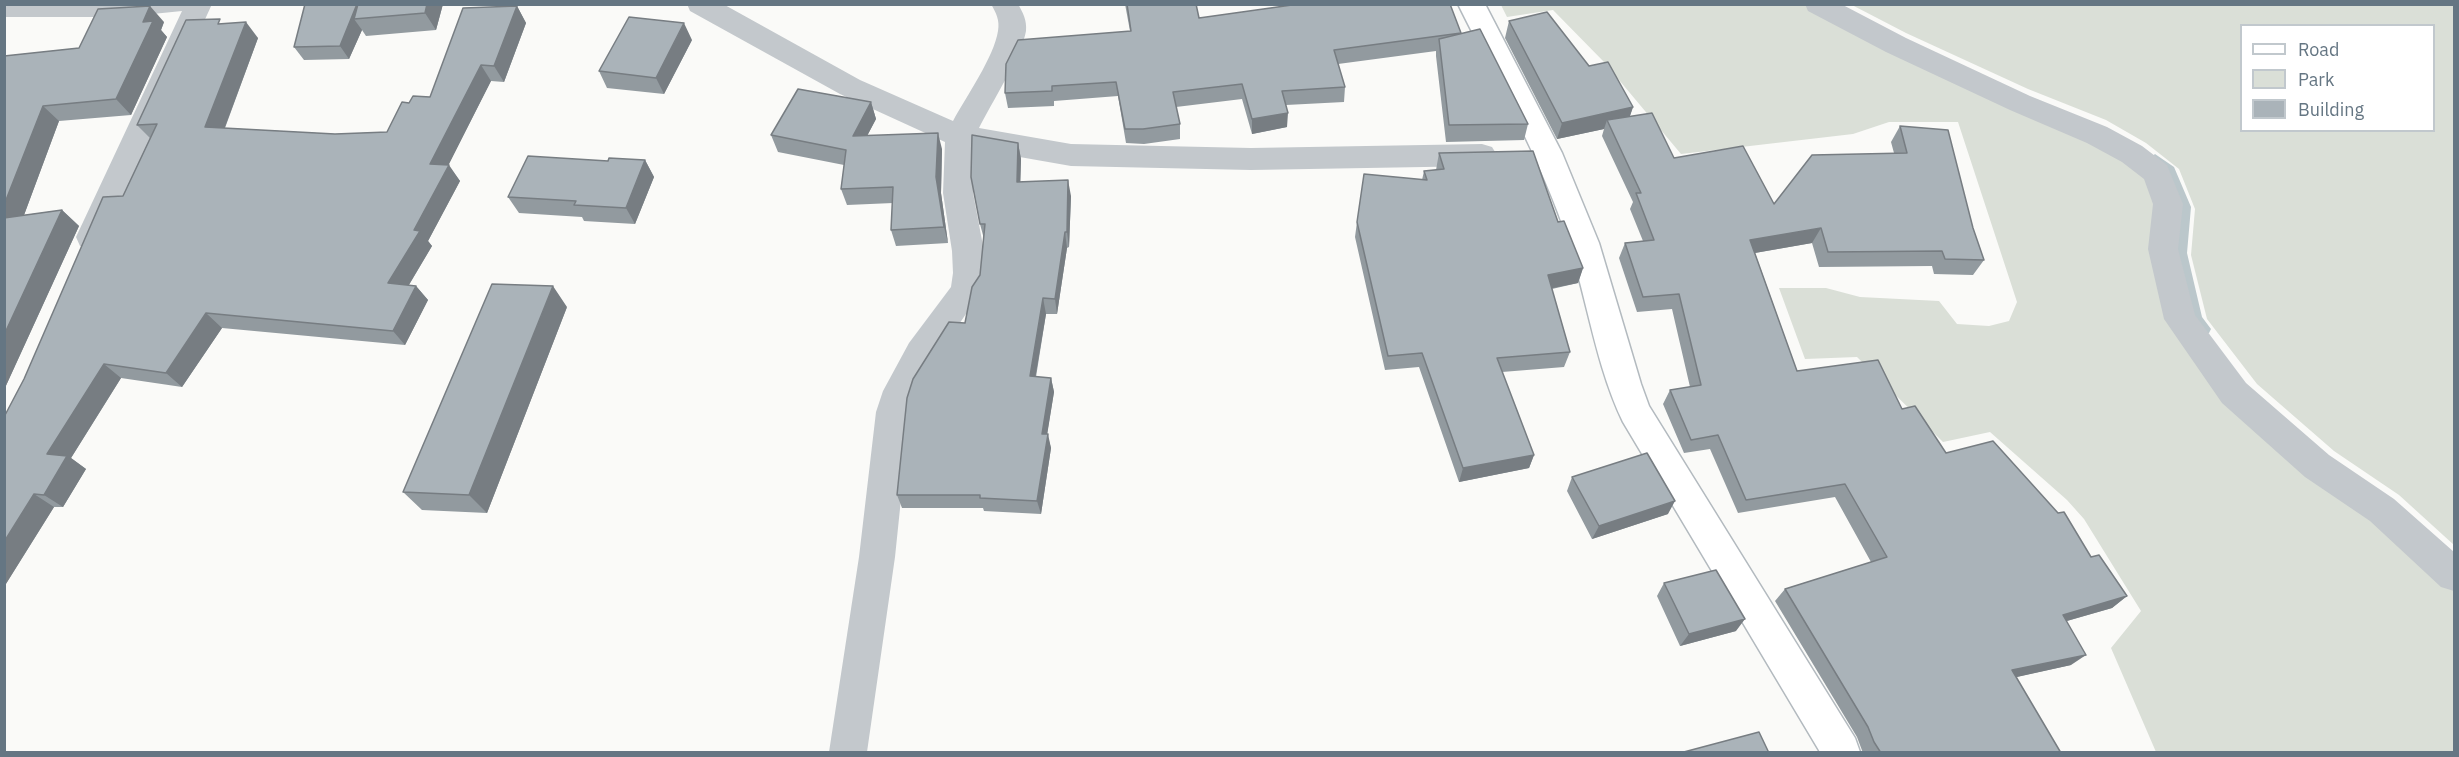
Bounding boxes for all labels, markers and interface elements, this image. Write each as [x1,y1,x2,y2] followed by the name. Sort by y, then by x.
[2240,24,2435,132] legend
[2298,38,2339,61] text: Road
[2298,68,2334,91] text: Park
[2298,98,2364,121] text: Building

